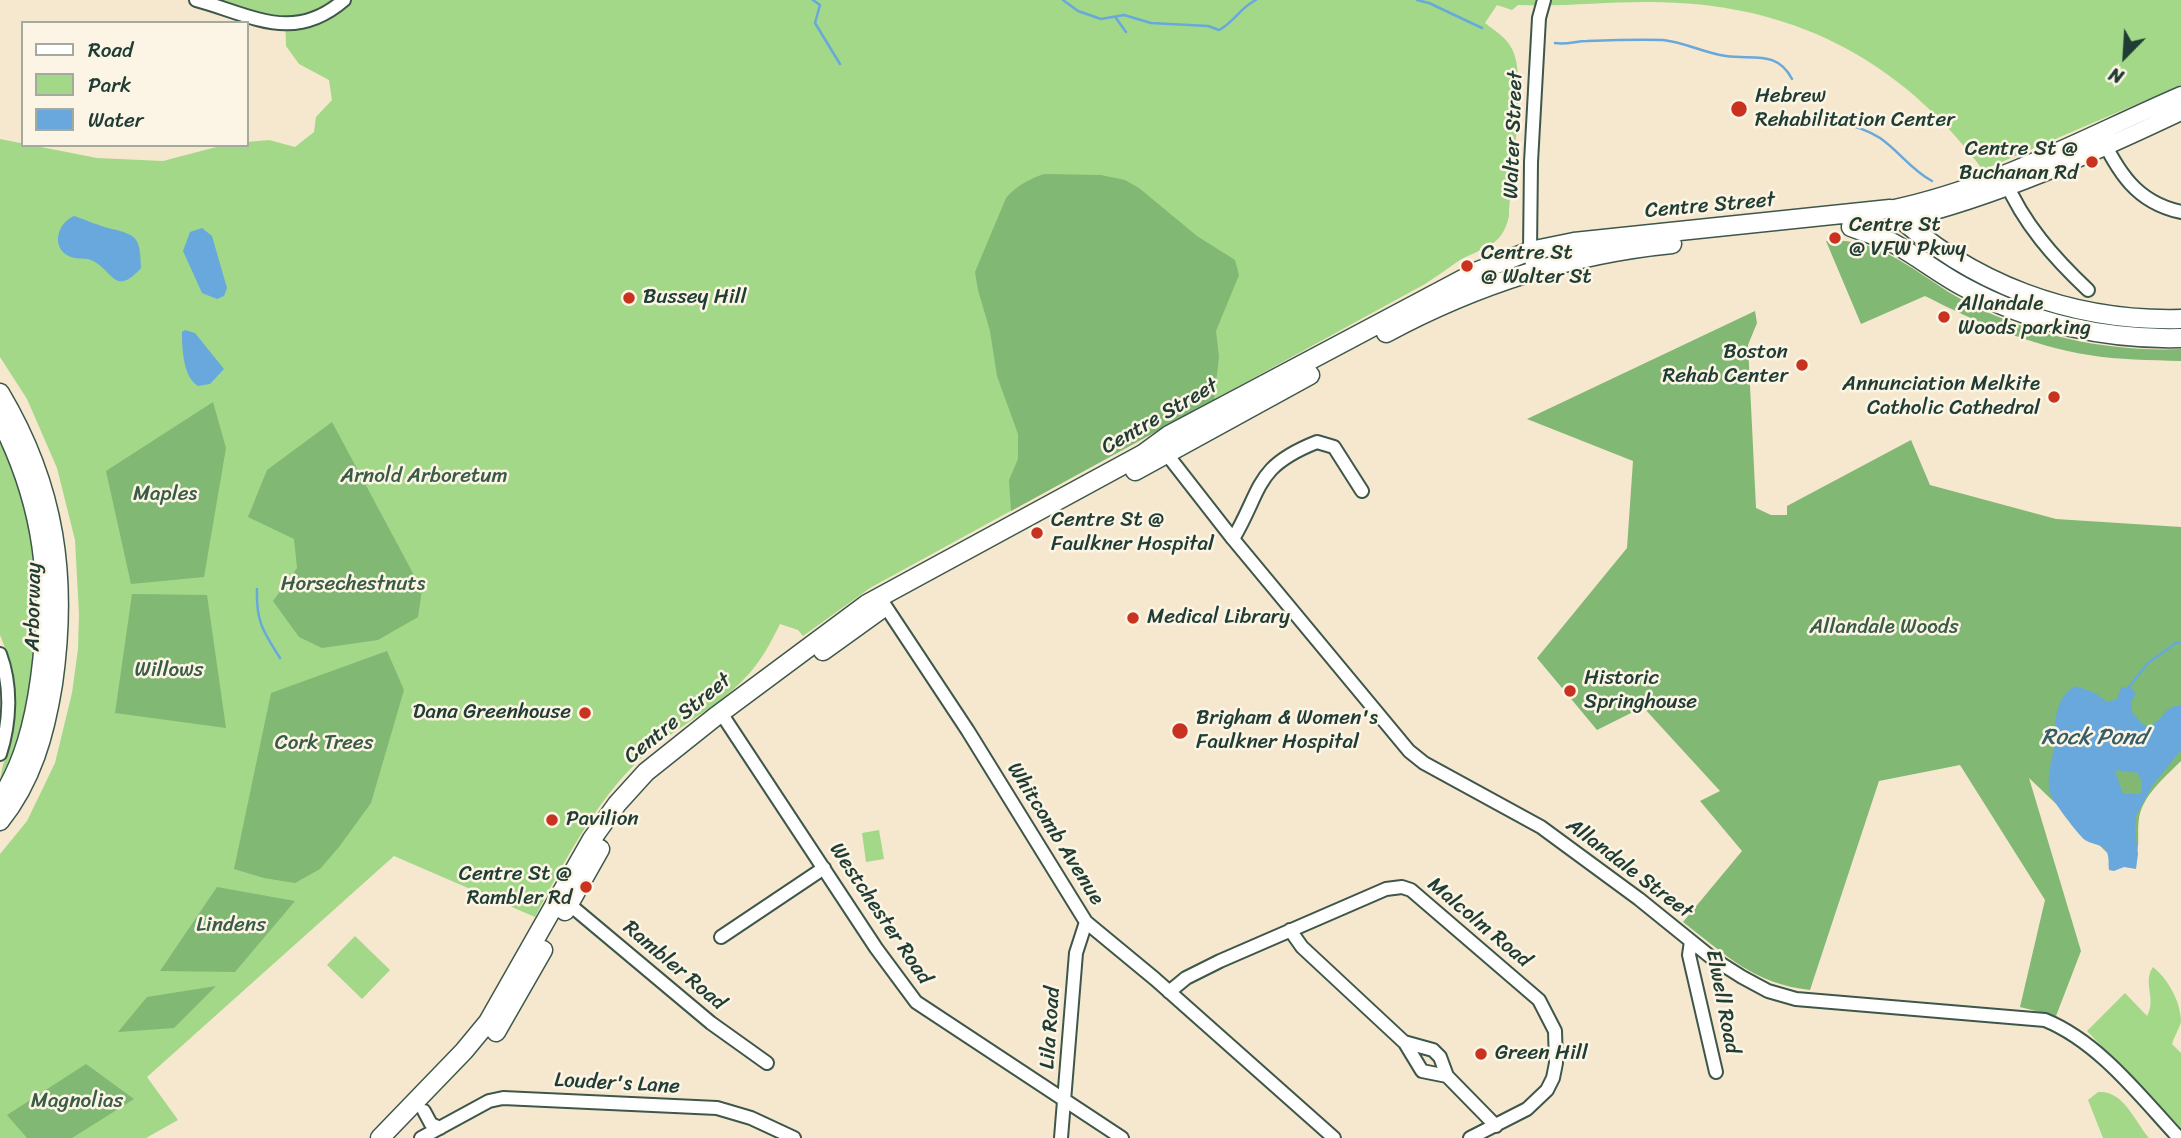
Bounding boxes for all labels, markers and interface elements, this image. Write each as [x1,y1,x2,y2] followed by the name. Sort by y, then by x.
[21,21,248,147] legend
[2090,21,2160,91] north arrow
[88,31,133,69] text: Road
[2104,58,2129,93] text: N
[88,66,131,104] text: Park
[1499,71,1529,199] street label: Walter Street
[1755,84,1955,134] place label: Hebrew Rehabilitation Center
[1729,99,1749,119] marker: Hebrew Rehabilitation Center
[88,101,143,139] text: Water
[1959,137,2078,187] place label: Centre St @ Buchanan Rd
[2084,154,2100,170] marker: Centre St @ Buchanan Rd
[1644,188,1776,224] street label: Centre Street
[1849,213,1966,263] place label: Centre St @ VFW Pkwy
[1827,230,1843,246] marker: Centre St @ VFW Pkwy
[1481,241,1592,291] place label: Centre St @ Walter St
[1459,258,1475,274] marker: Centre St @ Walter St
[643,285,746,311] place label: Bussey Hill
[621,290,637,306] marker: Bussey Hill
[1958,292,2091,342] place label: Allandale Woods parking
[1936,309,1952,325] marker: Allandale Woods parking
[1662,340,1788,390] place label: Boston Rehab Center
[1794,357,1810,373] marker: Boston Rehab Center
[1842,372,2040,422] place label: Annunciation Melkite Catholic Cathedral
[1097,374,1223,460] street label: Centre Street
[2046,389,2062,405] marker: Annunciation Melkite Catholic Cathedral
[340,464,508,490] park label: Arnold Arboretum
[133,482,197,508] park label: Maples
[1051,508,1214,558] place label: Centre St @ Faulkner Hospital
[1029,525,1045,541] marker: Centre St @ Faulkner Hospital
[21,562,47,652] street label: Arborway
[281,572,425,598] park label: Horsechestnuts
[1147,605,1290,631] place label: Medical Library
[1125,610,1141,626] marker: Medical Library
[1809,615,1959,641] park label: Allandale Woods
[135,658,203,684] park label: Willows
[1584,666,1697,716] place label: Historic Springhouse
[619,668,737,770] street label: Centre Street
[1562,683,1578,699] marker: Historic Springhouse
[413,700,571,726] place label: Dana Greenhouse
[577,705,593,721] marker: Dana Greenhouse
[1196,706,1378,756] place label: Brigham & Women's Faulkner Hospital
[1170,721,1190,741] marker: Brigham & Women's Faulkner Hospital
[2041,724,2147,752] water label: Rock Pond
[275,731,373,757] park label: Cork Trees
[1001,758,1109,910] street label: Whitcomb Avenue
[566,807,639,833] place label: Pavilion
[544,812,560,828] marker: Pavilion
[1561,813,1697,925] street label: Allandale Street
[823,838,937,990] street label: Westchester Road
[459,862,572,912] place label: Centre St @ Rambler Rd
[1422,872,1536,974] street label: Malcolm Road
[578,879,594,895] marker: Centre St @ Rambler Rd
[196,913,266,939] park label: Lindens
[617,916,731,1016] street label: Rambler Road
[1700,948,1744,1056] street label: Elwell Road
[1036,986,1066,1070] street label: Lila Road
[1495,1041,1588,1067] place label: Green Hill
[1473,1046,1489,1062] marker: Green Hill
[554,1068,680,1100] street label: Louder's Lane
[31,1089,123,1115] park label: Magnolias

